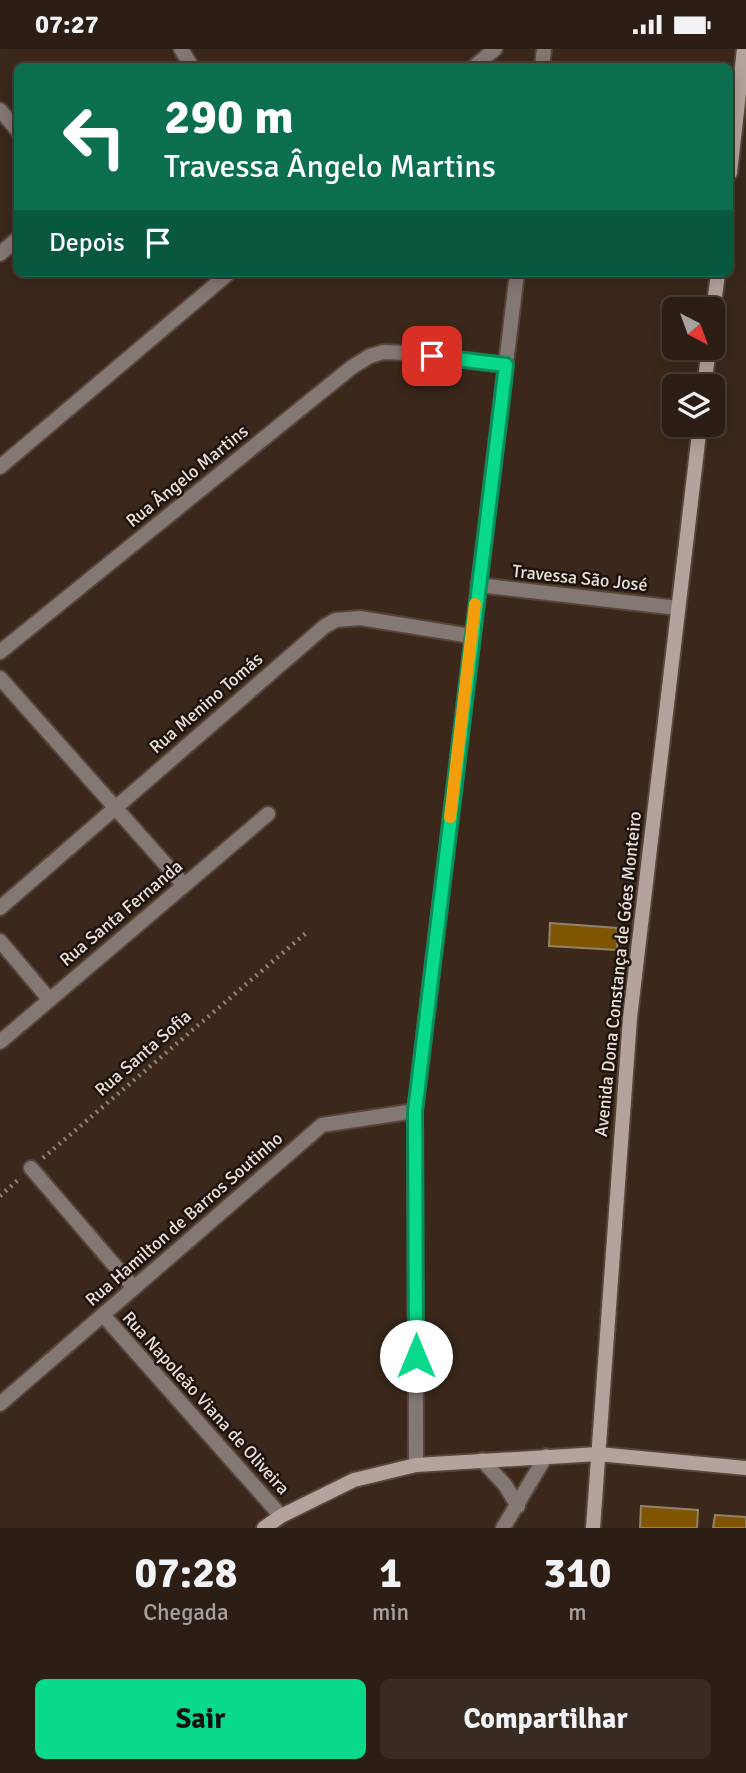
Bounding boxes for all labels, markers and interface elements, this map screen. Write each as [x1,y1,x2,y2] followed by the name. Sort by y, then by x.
[35,9,99,41] text: 07:27
[164,87,294,147] text: 290 m
[49,91,140,182] icon: left
[164,147,496,186] text: Travessa Ângelo Martins
[139,224,177,262] icon: arrive
[49,227,125,259] text: Depois
[662,297,724,361] north arrow
[662,297,725,437] map controls
[402,326,462,386] pin
[413,337,451,375] icon: arrive
[662,374,725,437] button: layers
[121,420,253,532] street label: Rua Ângelo Martins
[511,560,649,596] street label: Travessa São José
[145,648,267,758] street label: Rua Menino Tomás
[590,810,646,1138] street label: Avenida Dona Constança de Góes Monteiro
[55,855,187,971] street label: Rua Santa Fernanda
[90,1005,196,1101] street label: Rua Santa Sofia
[81,1127,287,1311] street label: Rua Hamilton de Barros Soutinho
[118,1307,294,1499] street label: Rua Napoleão Viana de Oliveira
[379,1319,453,1393] position arrow
[134,1548,238,1599] text: 07:28
[379,1548,402,1599] text: 1
[543,1548,612,1599] text: 310
[143,1598,229,1627] text: Chegada
[372,1598,409,1627] text: min
[568,1598,587,1627] text: m
[35,1679,366,1759] button: Sair
[380,1679,711,1759] button: Compartilhar

